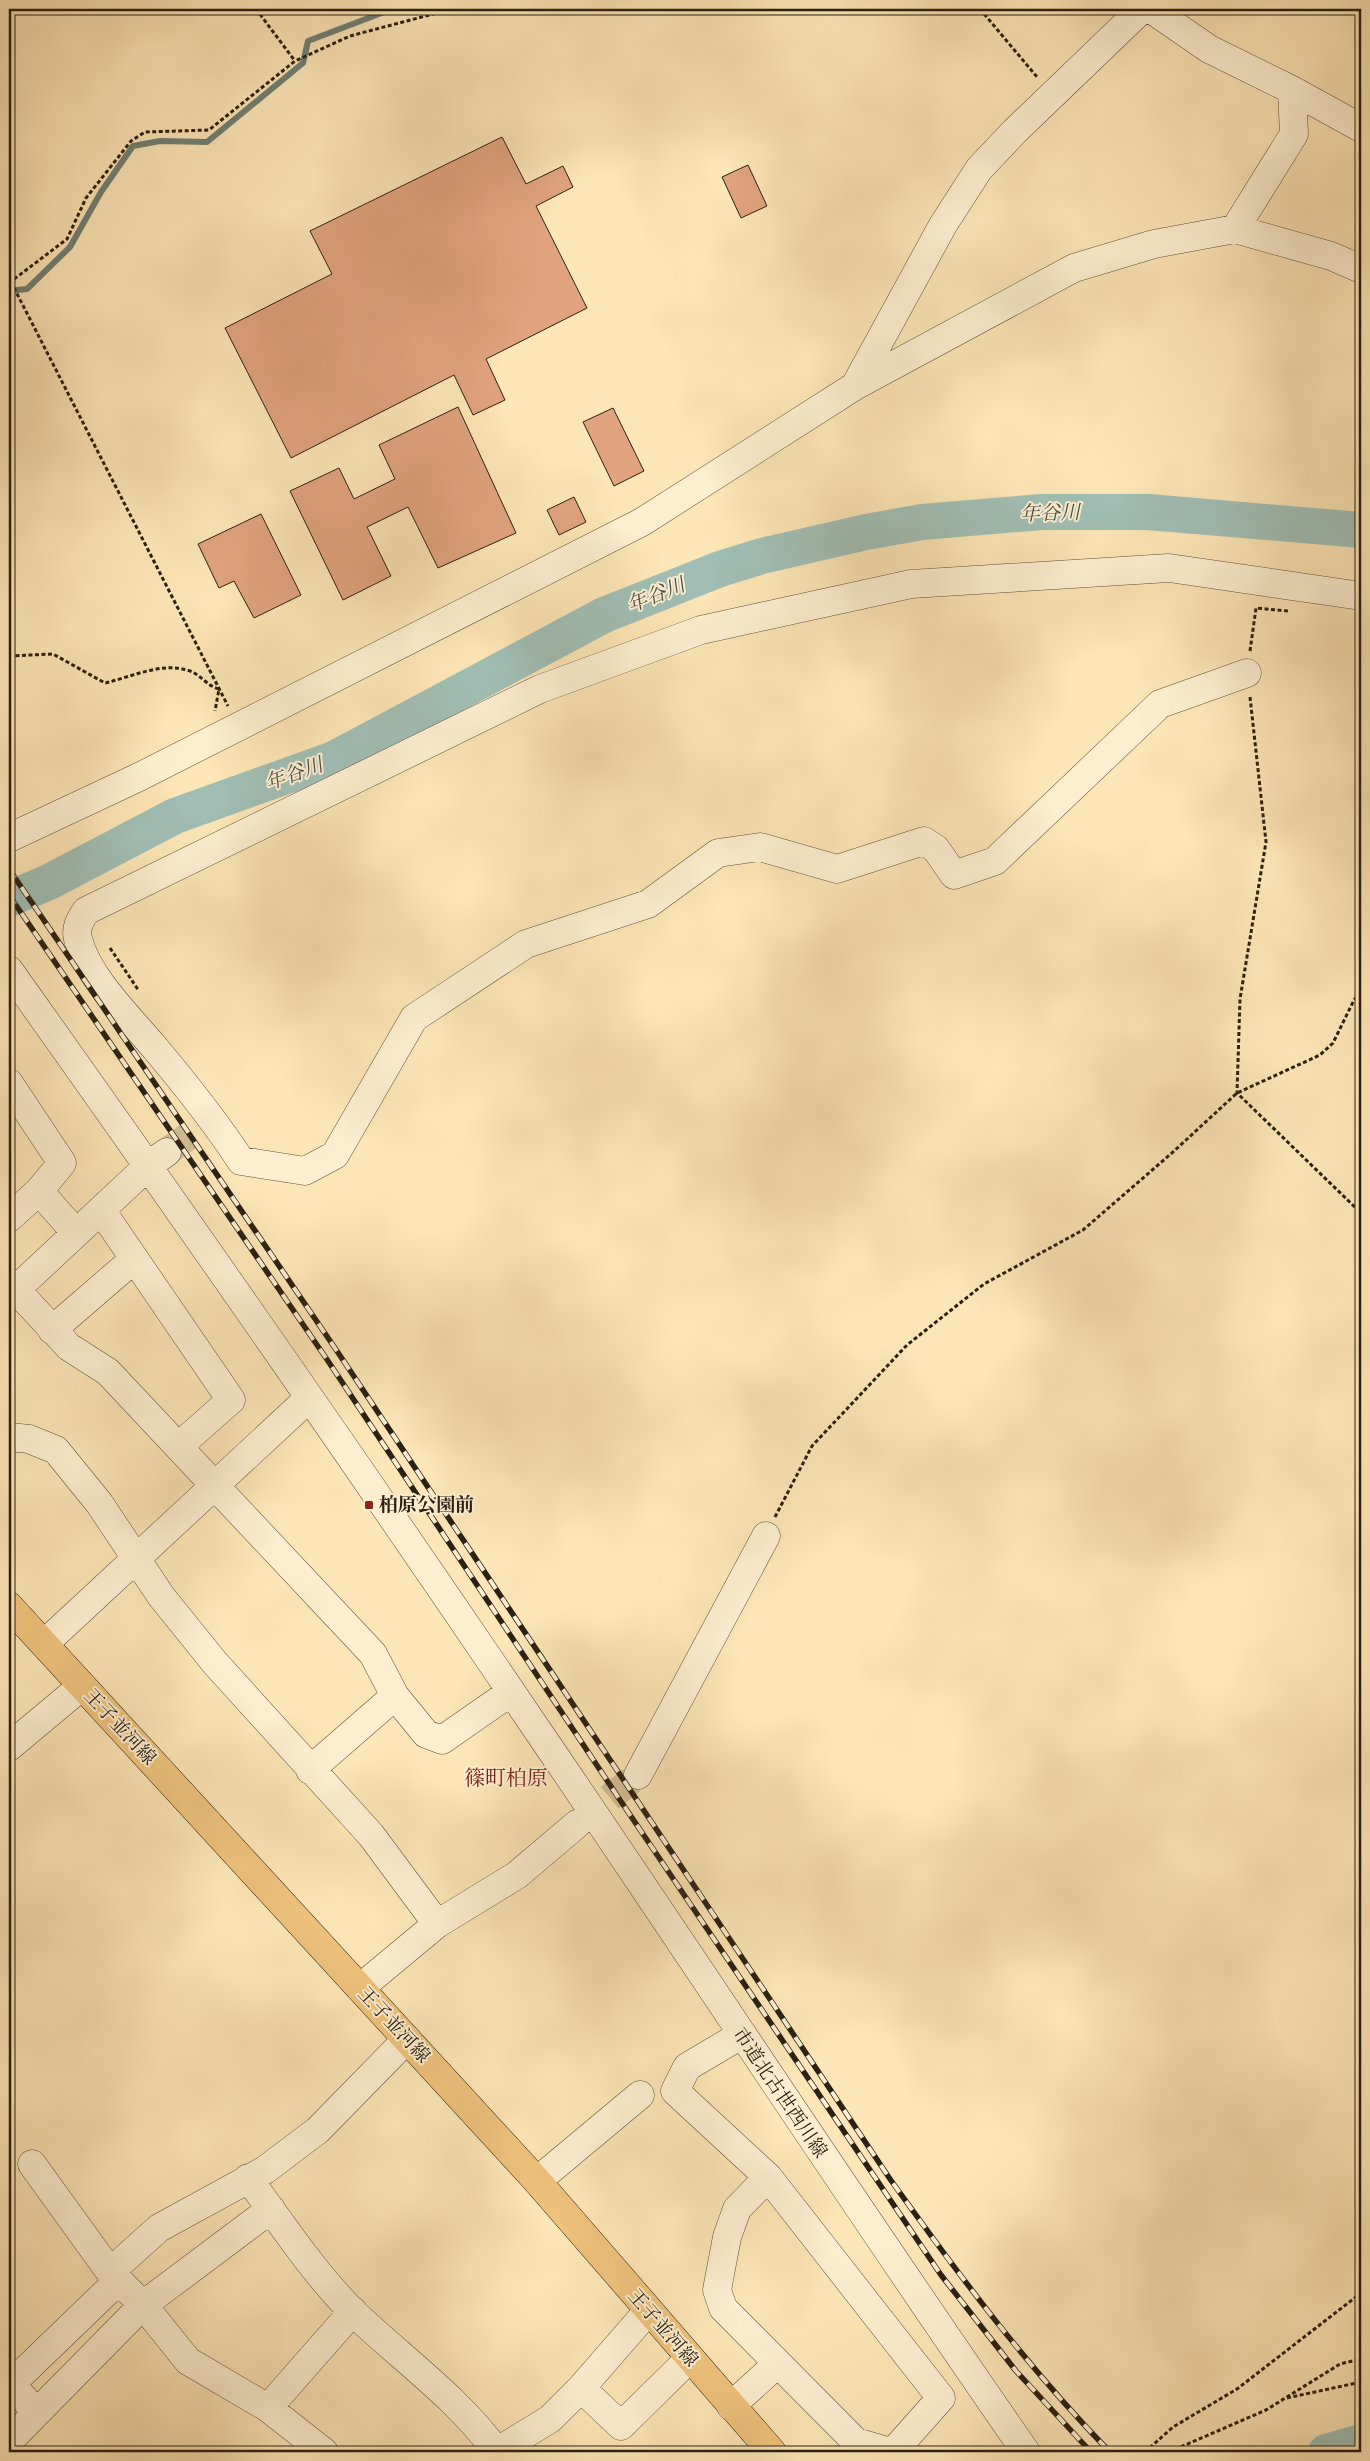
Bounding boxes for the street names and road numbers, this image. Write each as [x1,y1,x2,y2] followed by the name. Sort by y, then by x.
[80,1685,160,1769] street label: 王子並河線
[354,1983,434,2067] street label: 王子並河線
[728,2024,832,2162] street label: 市道北古世西川線
[624,2285,702,2371] street label: 王子並河線

